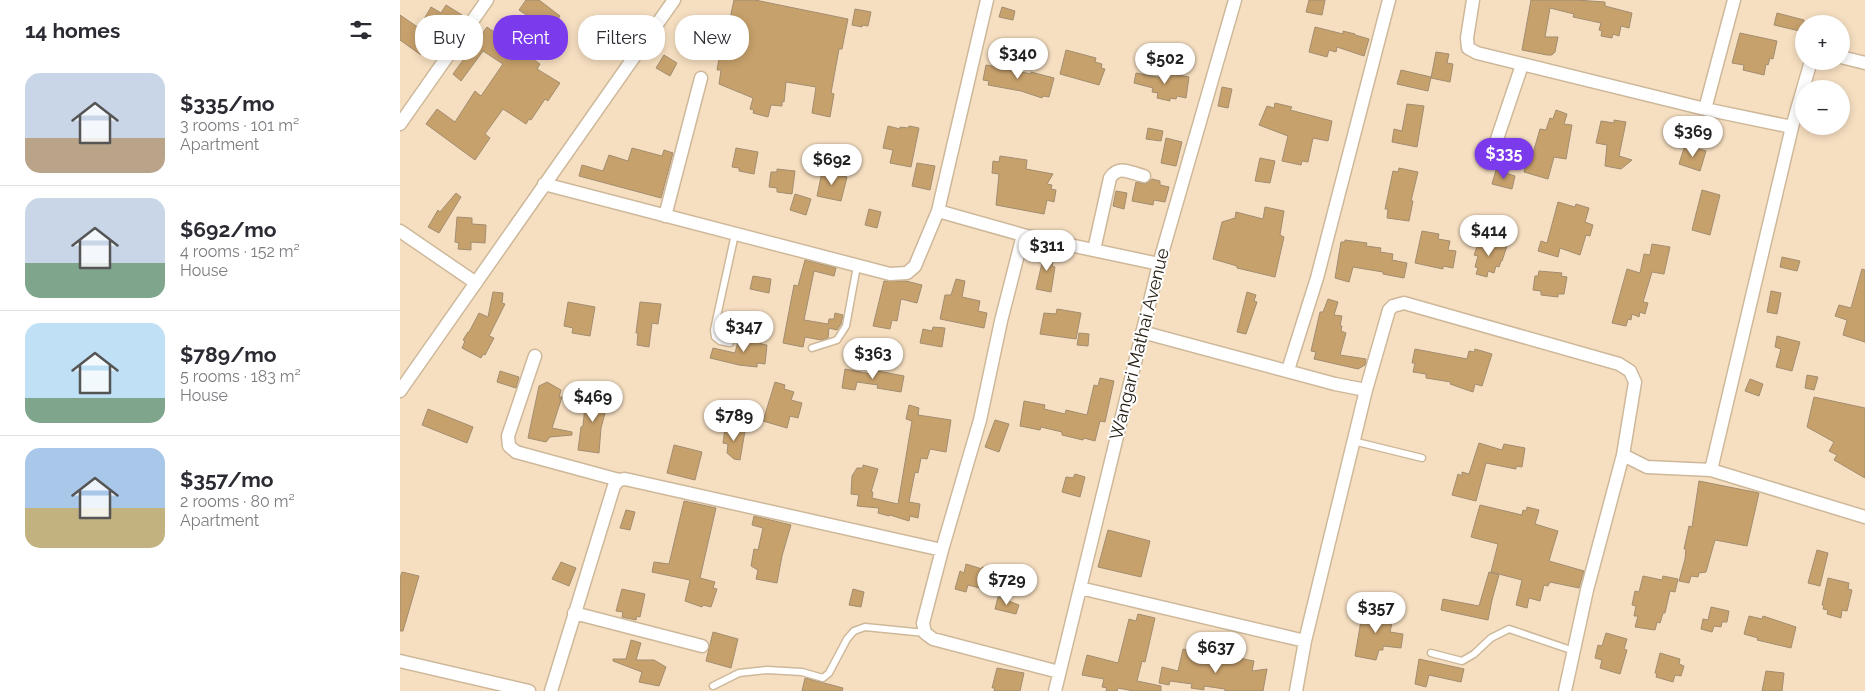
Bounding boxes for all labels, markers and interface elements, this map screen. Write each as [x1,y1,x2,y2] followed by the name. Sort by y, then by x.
[415,15,483,60] chip: Buy
[493,15,568,60] chip: Rent
[578,15,665,60] chip: Filters
[675,15,749,60] chip: New
[1795,15,1850,135] map controls
[1795,15,1850,70] button: +
[347,16,375,44] icon: filters
[25,18,120,43] text: 14 homes
[988,38,1048,80] pin: $340
[1135,42,1195,85] pin: $502
[999,44,1037,63] text: $340
[1146,49,1184,68] text: $502
[1795,80,1850,135] button: −
[180,91,275,116] text: $335/mo
[65,93,125,153] icon: home
[180,116,299,135] text: 3 rooms · 101 m²
[1663,116,1723,158] pin: $369
[1674,122,1712,141] text: $369
[180,135,259,154] text: Apartment
[1474,138,1534,180] pin: $335
[802,144,862,186] pin: $692
[1486,144,1522,163] text: $335
[813,150,851,169] text: $692
[1459,214,1519,257] pin: $414
[180,217,277,242] text: $692/mo
[65,218,125,278] icon: home
[1471,221,1507,240] text: $414
[1017,230,1077,272] pin: $311
[1030,236,1064,255] text: $311
[180,242,300,261] text: 4 rooms · 152 m²
[1105,246,1173,442] street label: Wangari Mathai Avenue
[180,261,228,280] text: House
[714,310,774,353] pin: $347
[725,317,763,336] text: $347
[843,338,903,380] pin: $363
[180,342,276,367] text: $789/mo
[65,343,125,403] icon: home
[854,344,892,363] text: $363
[180,367,301,386] text: 5 rooms · 183 m²
[563,380,623,423] pin: $469
[180,386,228,405] text: House
[574,387,612,406] text: $469
[704,400,764,442] pin: $789
[715,406,753,425] text: $789
[180,467,274,492] text: $357/mo
[65,468,125,528] icon: home
[180,492,295,511] text: 2 rooms · 80 m²
[180,511,259,530] text: Apartment
[977,564,1037,606] pin: $729
[988,570,1026,589] text: $729
[1346,592,1406,634] pin: $357
[1358,598,1394,617] text: $357
[1186,632,1246,674] pin: $637
[1197,638,1235,657] text: $637

